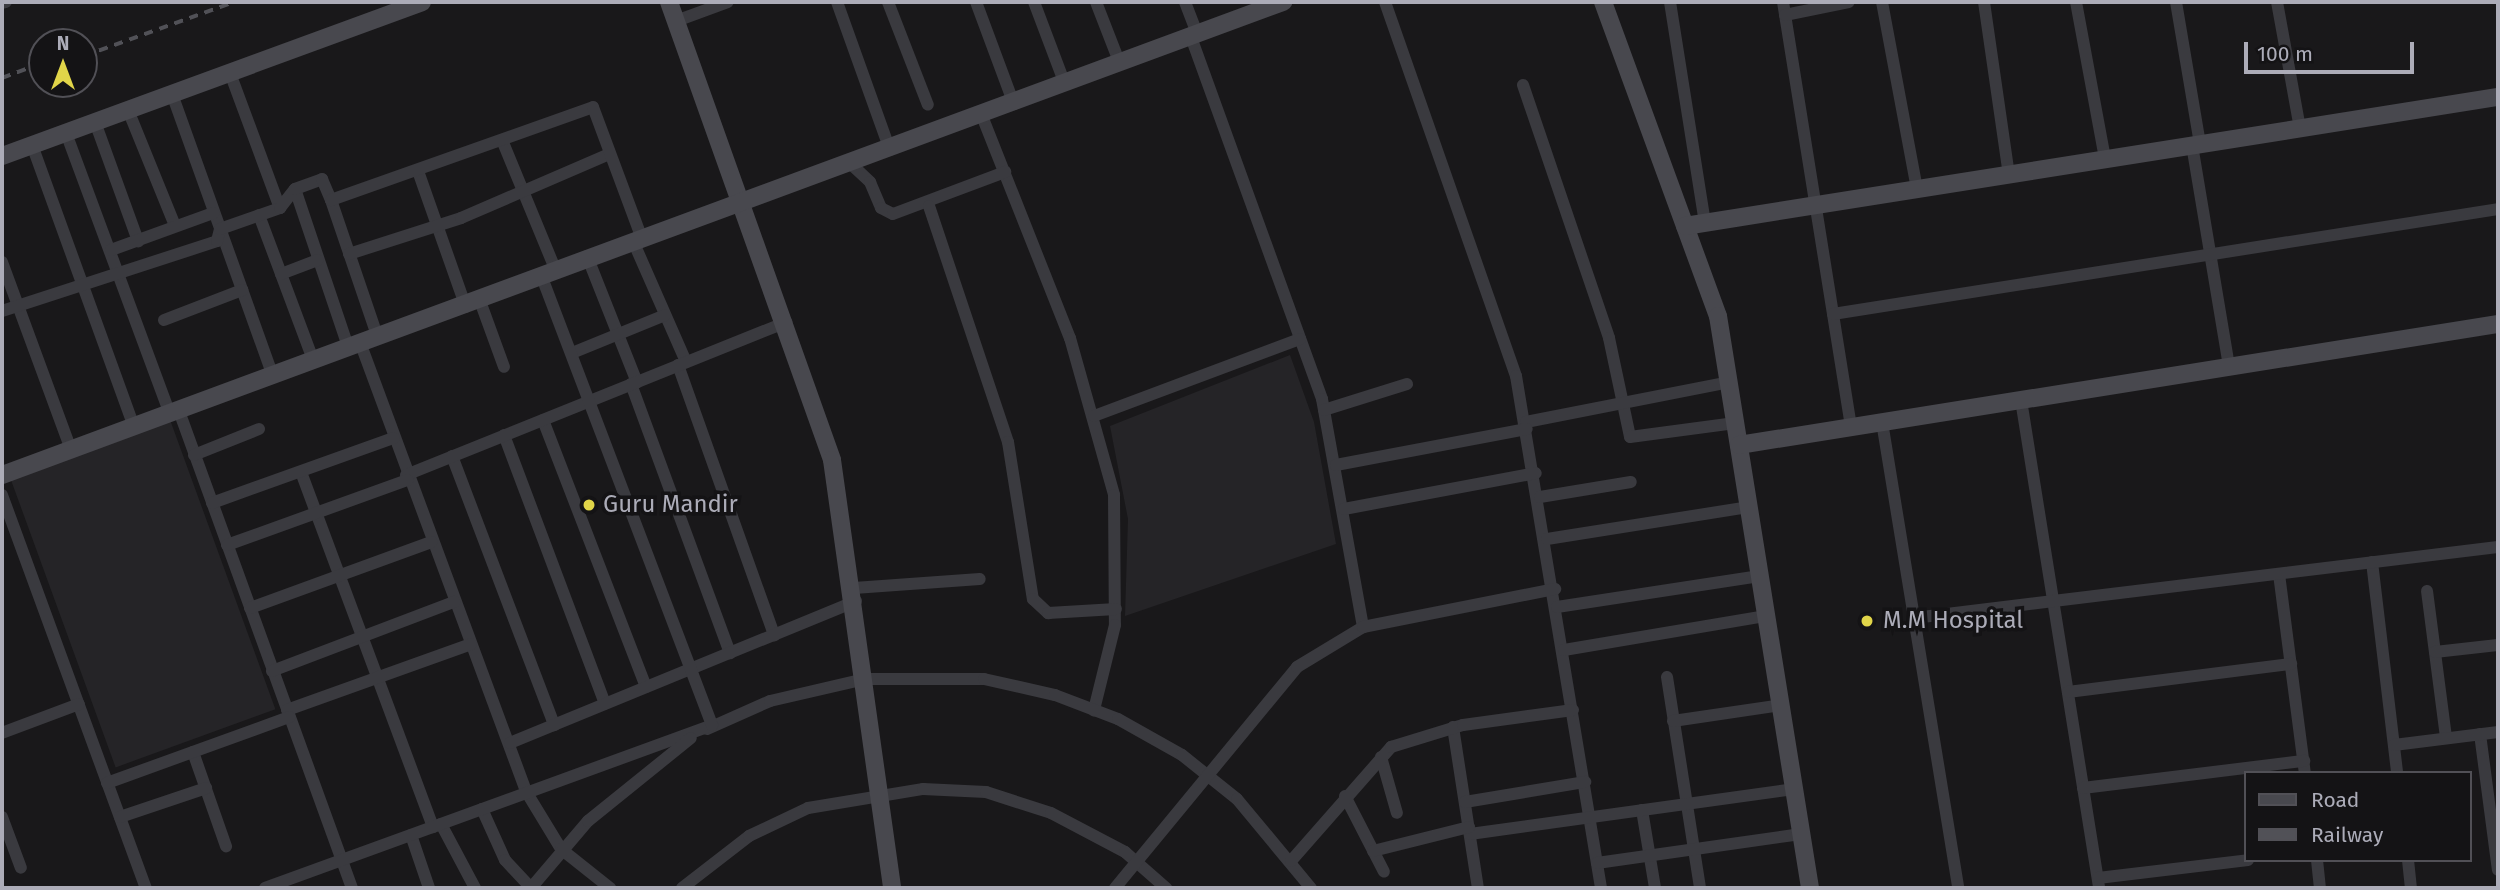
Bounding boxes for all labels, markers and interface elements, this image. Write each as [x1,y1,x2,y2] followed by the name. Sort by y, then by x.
[28,28,98,98] north arrow
[2248,28,2418,72] scale bar
[57,32,69,55] text: N
[2257,41,2313,67] text: 100 m
[603,491,738,519] place label: Guru Mandir
[581,497,597,513] marker: Guru Mandir
[1883,607,2023,635] place label: M.M Hospital
[1857,611,1877,631] marker: M.M Hospital
[2244,771,2472,862] legend
[2311,787,2359,813] text: Road
[2311,822,2383,848] text: Railway

